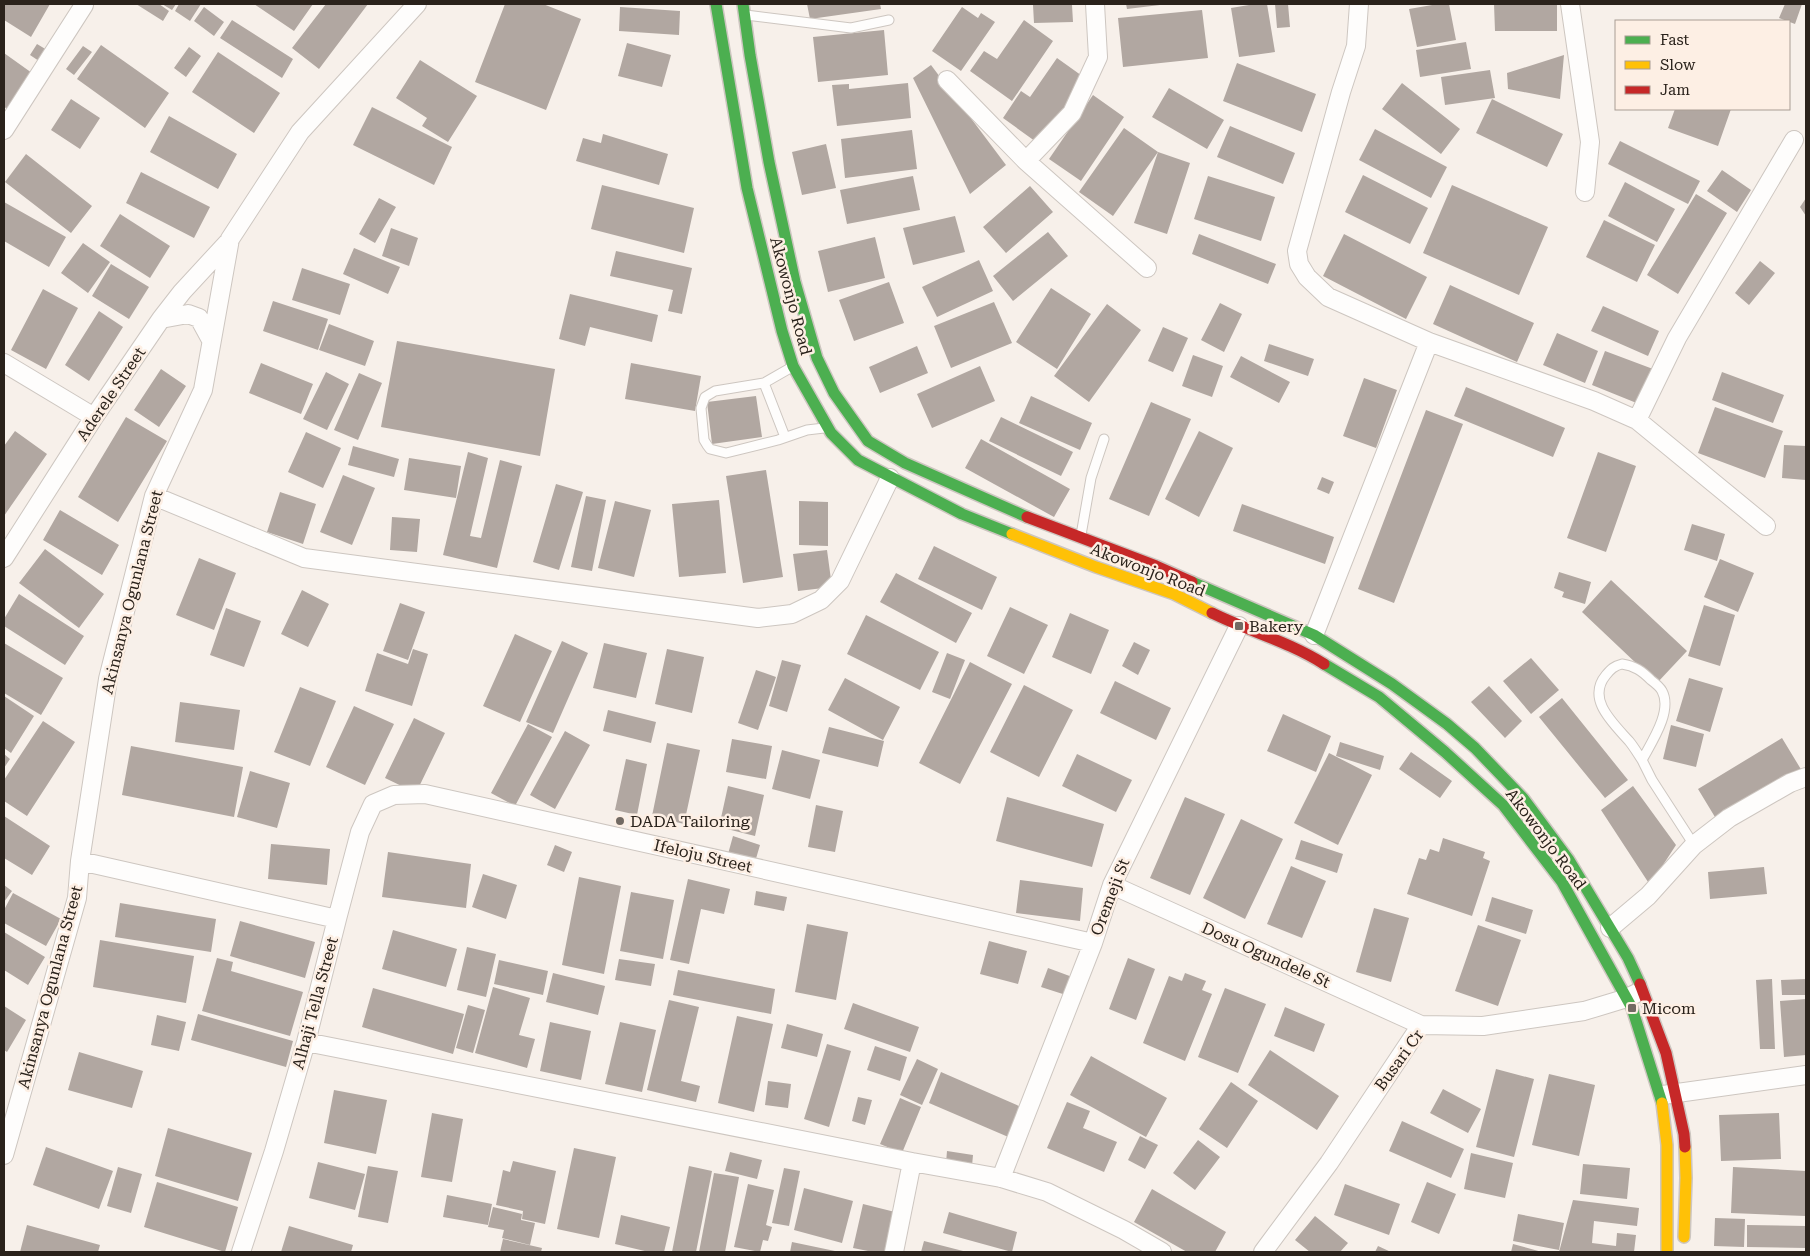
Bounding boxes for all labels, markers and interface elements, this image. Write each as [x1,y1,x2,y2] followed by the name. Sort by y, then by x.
[1615,20,1790,110] legend
[1660,31,1690,49] text: Fast
[1660,56,1696,74] text: Slow
[1660,81,1690,99] text: Jam
[766,235,816,357] street label: Akowonjo Road
[73,344,149,444] street label: Aderele Street
[97,488,167,696] street label: Akinsanya Ogunlana Street
[1088,539,1208,601] street label: Akowonjo Road
[1249,617,1304,636] place label: Bakery
[1233,620,1245,632] marker: Bakery
[1502,785,1590,893] street label: Akowonjo Road
[630,812,751,831] place label: DADA Tailoring
[614,815,626,827] marker: DADA Tailoring
[652,835,754,877] street label: Ifeloju Street
[1087,856,1133,938] street label: Oremeji St
[14,883,86,1091] street label: Akinsanya Ogunlana Street
[1199,918,1333,992] street label: Dosu Ogundele St
[288,935,342,1071] street label: Alhaji Tella Street
[1642,999,1696,1018] place label: Micom
[1626,1002,1638,1014] marker: Micom
[1371,1026,1428,1094] street label: Busari Cr

